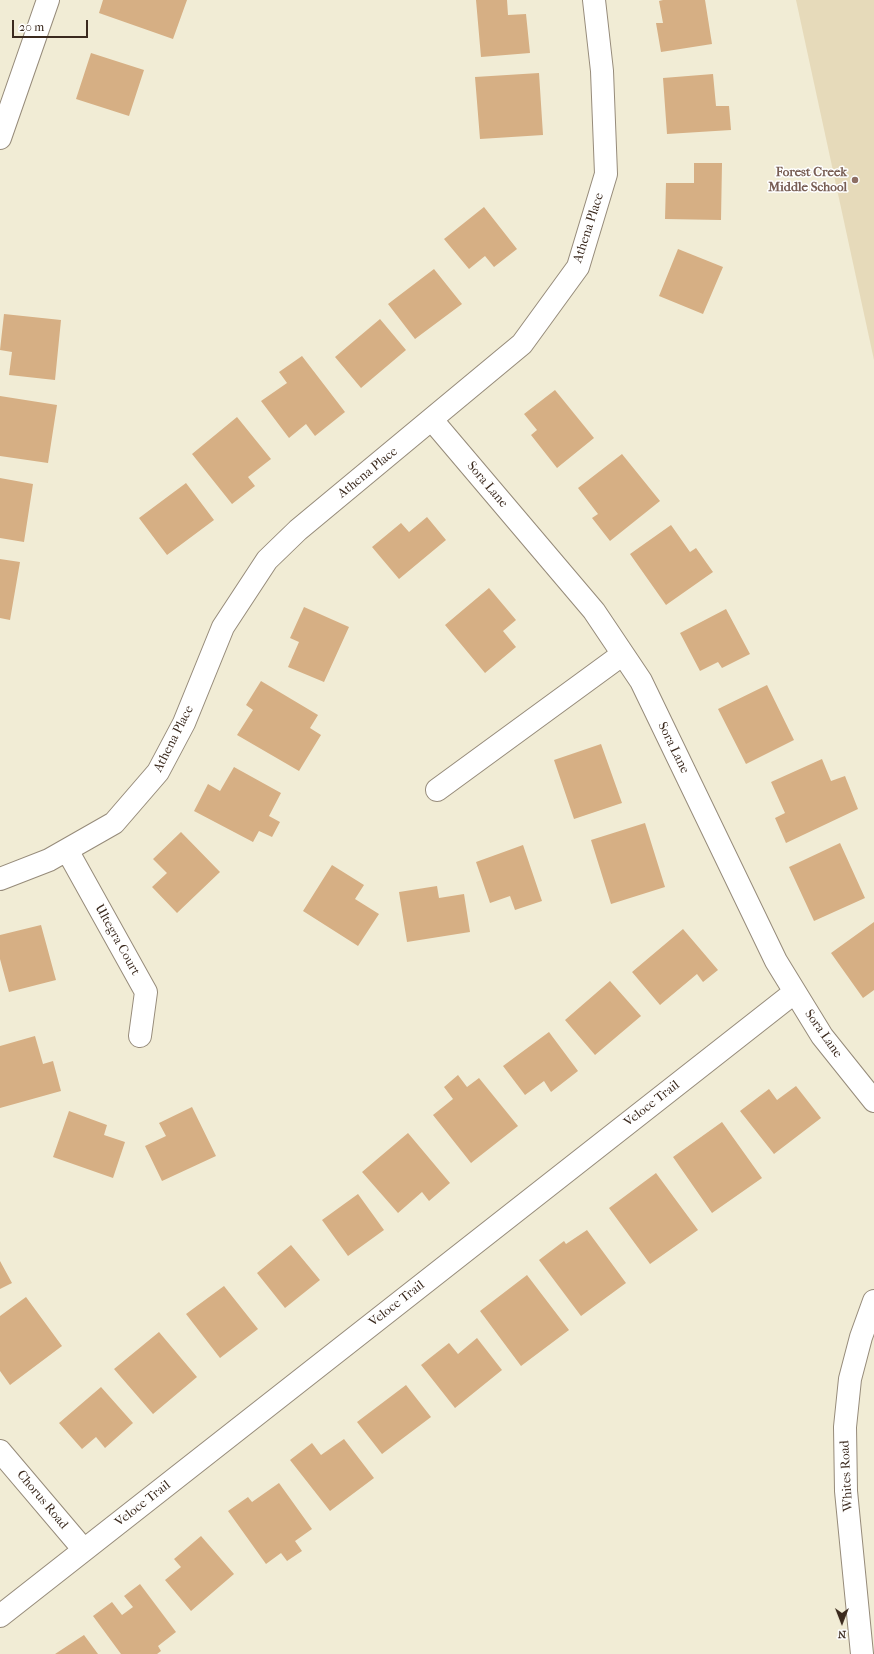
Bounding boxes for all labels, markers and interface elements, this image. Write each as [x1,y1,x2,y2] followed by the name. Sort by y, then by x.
[14,12,90,38] scale bar
[19,20,44,34] text: 20 m
[768,165,847,196] place label: Forest Creek Middle School
[850,175,860,185] marker: Forest Creek Middle School
[570,191,608,265] street label: Athena Place
[335,444,401,502] street label: Athena Place
[463,459,511,511] street label: Sora Lane
[151,703,197,775] street label: Athena Place
[654,720,692,776] street label: Sora Lane
[91,902,143,978] street label: Ultegra Court
[801,1007,845,1061] street label: Sora Lane
[621,1078,683,1130] street label: Veloce Trail
[366,1278,428,1330] street label: Veloce Trail
[837,1440,857,1512] street label: Whites Road
[13,1467,71,1533] street label: Chorus Road
[112,1478,174,1530] street label: Veloce Trail
[822,1602,862,1642] north arrow
[838,1628,846,1641] text: N

